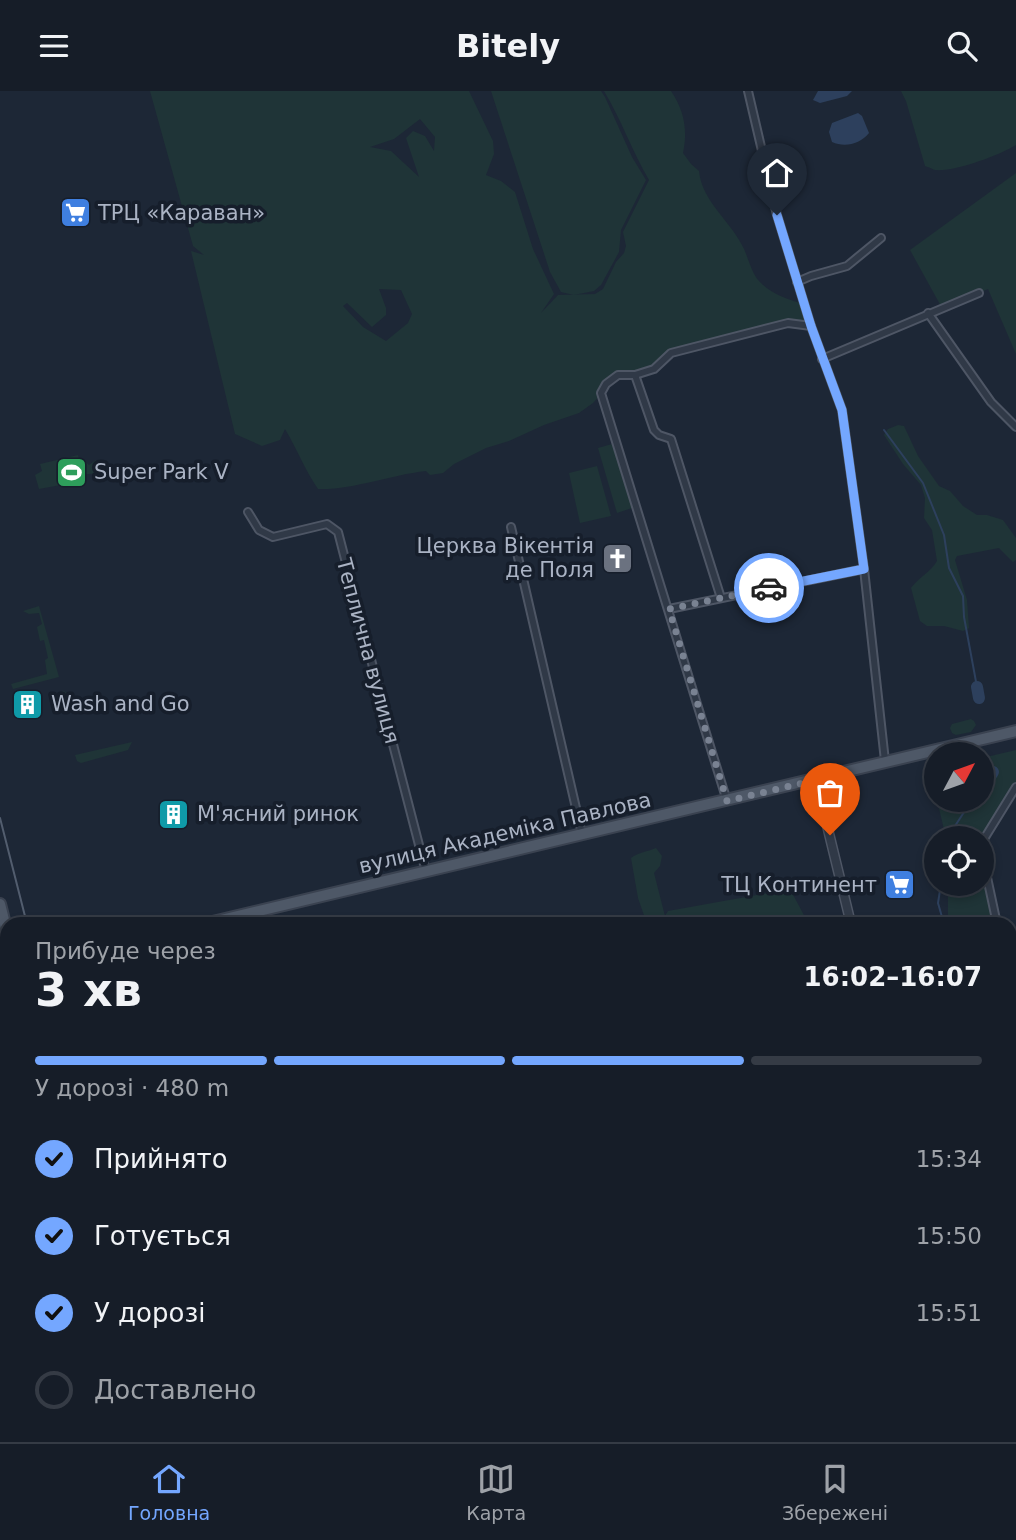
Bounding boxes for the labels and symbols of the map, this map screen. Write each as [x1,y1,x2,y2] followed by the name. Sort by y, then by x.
[747,143,807,215] pin
[58,196,92,230] supermarket icon: ТРЦ «Караван»
[97,201,265,225] place label: ТРЦ «Караван»
[54,455,88,489] sports icon: Super Park V
[94,460,229,484] place label: Super Park V
[417,534,594,582] place label: Церква Вікентія де Поля
[600,541,634,575] church icon: Церква Вікентія де Поля
[734,553,804,623] courier
[331,555,404,746] street label: Теплична вулиця
[11,687,45,721] building icon: Wash and Go
[51,692,190,716] place label: Wash and Go
[924,742,994,812] north arrow
[800,763,860,835] pin
[356,788,654,878] street label: вулиця Академіка Павлова
[157,797,191,831] building icon: М'ясний ринок
[197,802,359,826] place label: М'ясний ринок
[883,868,917,902] supermarket icon: ТЦ Континент
[720,873,877,897] place label: ТЦ Континент

